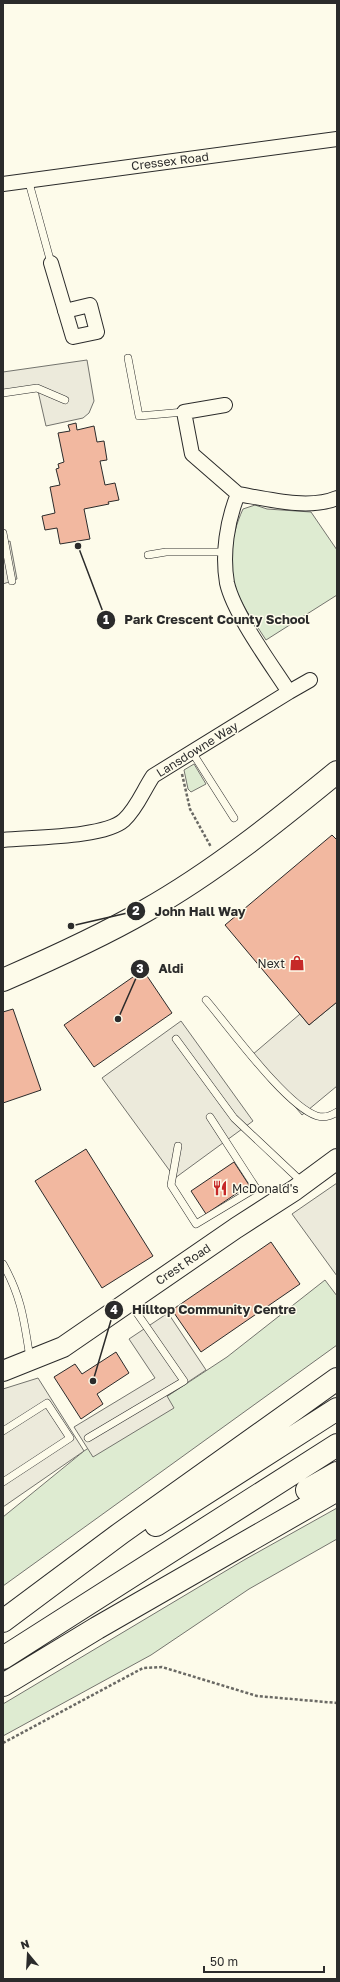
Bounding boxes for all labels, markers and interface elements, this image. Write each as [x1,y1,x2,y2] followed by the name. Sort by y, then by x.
[130,149,210,173] street label: Cressex Road
[96,607,318,632] callout: Park Crescent County School
[124,611,310,627] text: Park Crescent County School
[103,612,109,627] text: 1
[153,718,241,780] street label: Lansdowne Way
[126,899,253,924] callout: John Hall Way
[132,903,140,918] text: 2
[154,903,246,919] text: John Hall Way
[288,954,306,972] shop icon: Next
[130,956,191,981] callout: Aldi
[258,956,285,971] place label: Next
[159,960,183,976] text: Aldi
[136,961,144,976] text: 3
[211,1179,229,1197] restaurant icon: McDonald's
[232,1181,299,1196] place label: McDonald's
[153,1240,213,1288] street label: Crest Road
[104,1297,304,1322] callout: Hilltop Community Centre
[132,1301,296,1317] text: Hilltop Community Centre
[110,1302,118,1317] text: 4
[8,1934,48,1974] north arrow
[19,1937,31,1951] text: N
[204,1948,324,1974] scale bar
[210,1954,238,1969] text: 50 m

